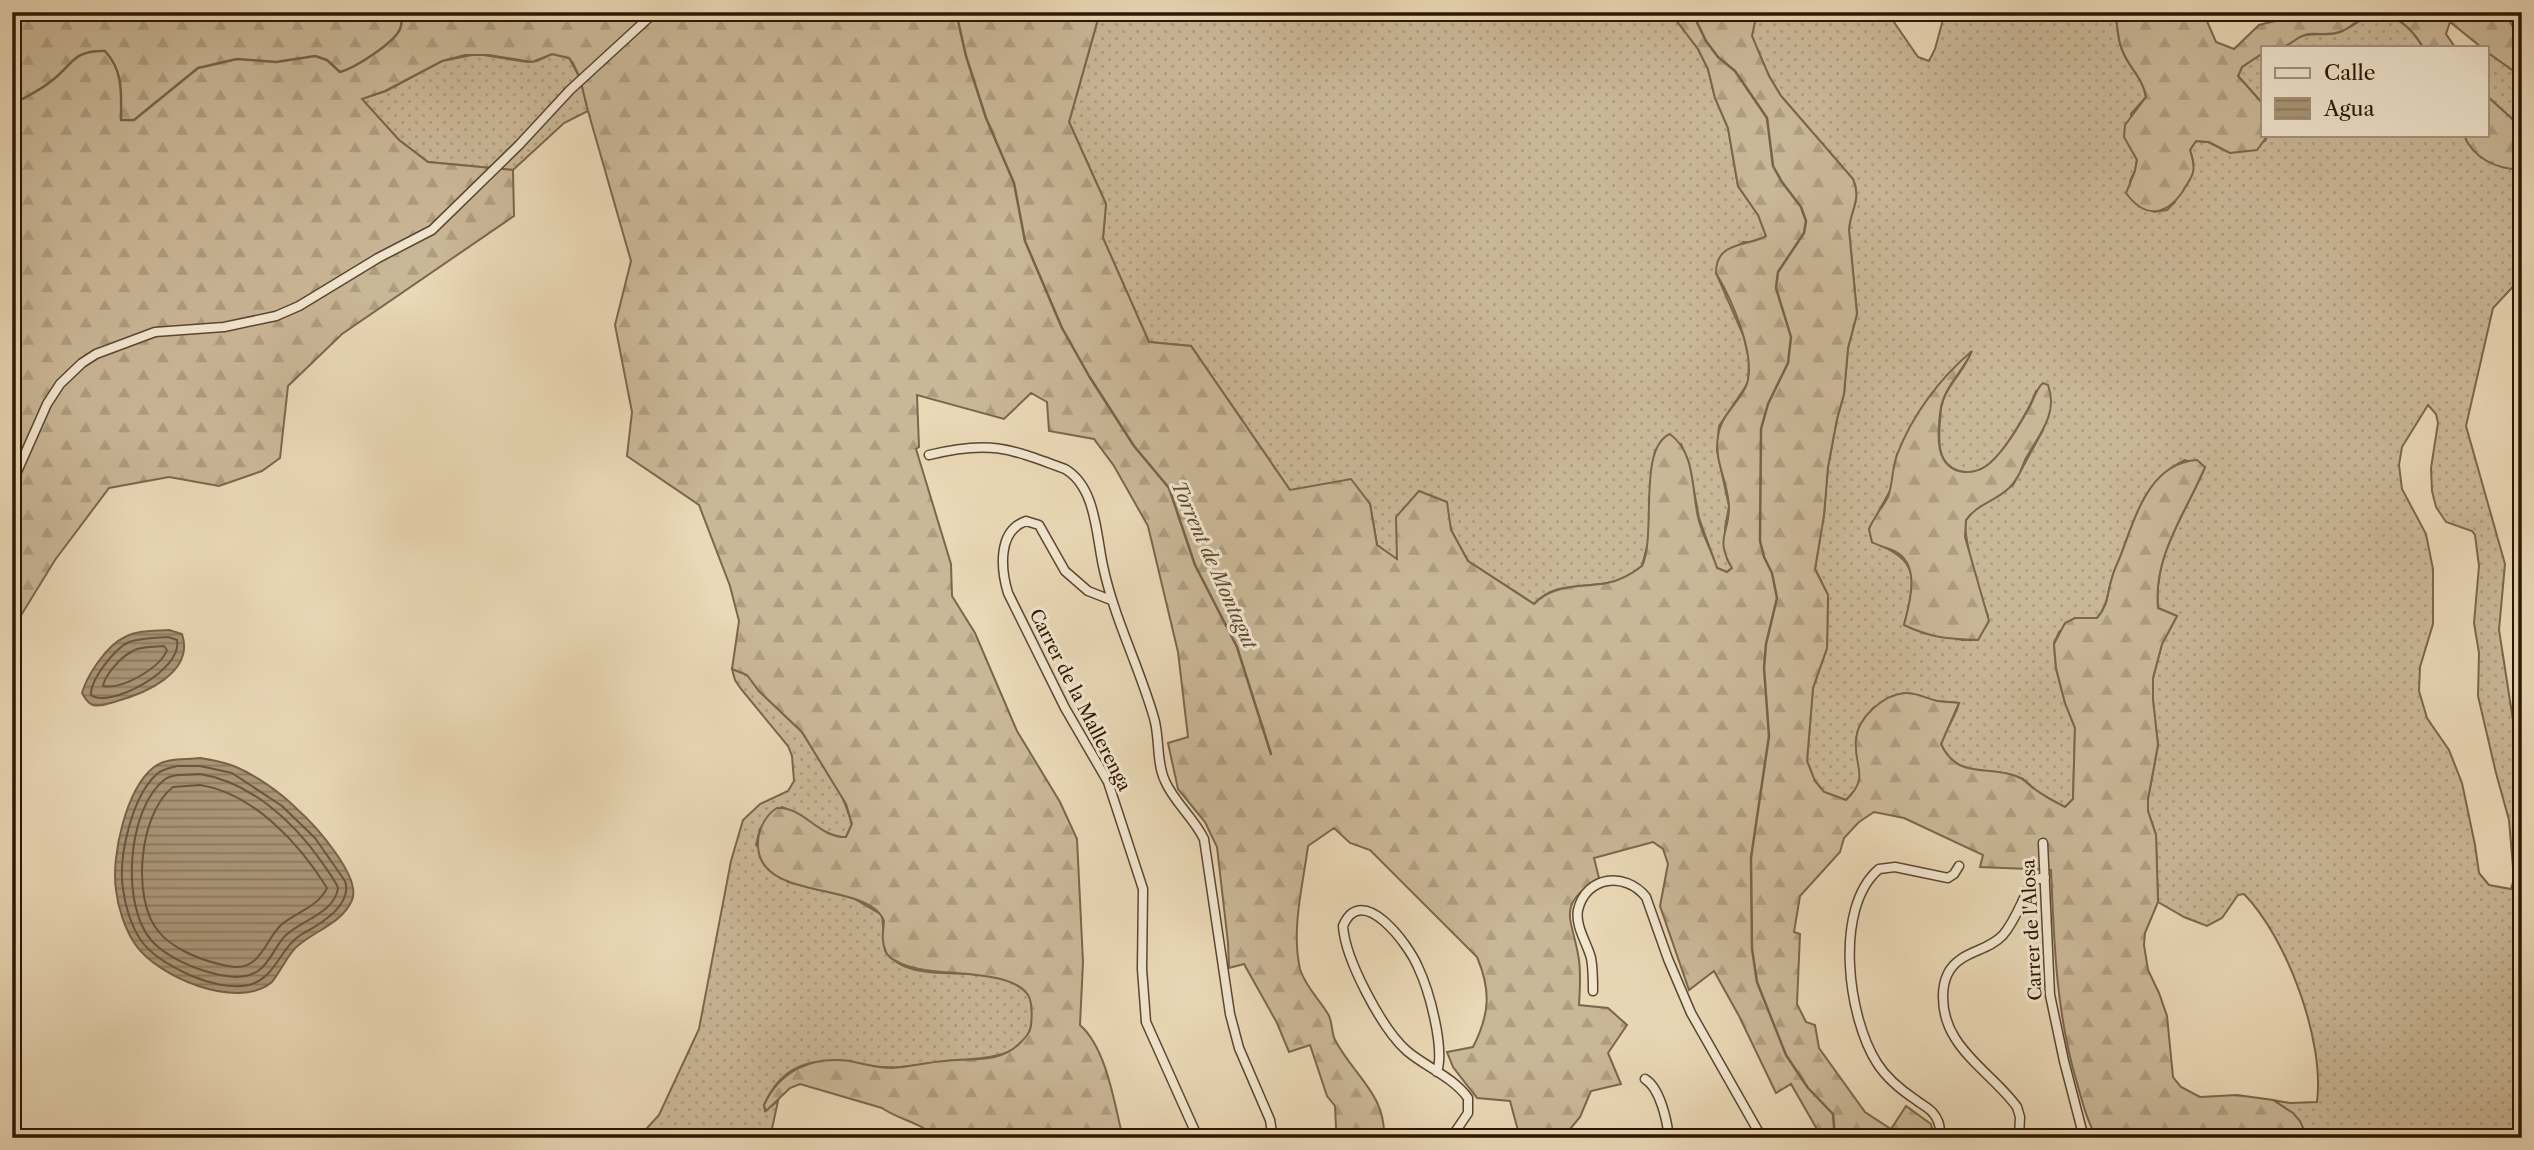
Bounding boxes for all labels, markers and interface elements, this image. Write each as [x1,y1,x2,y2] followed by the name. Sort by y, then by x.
[2261,46,2488,136] legend
[2324,60,2376,85] text: Calle
[2323,96,2376,121] text: Agua
[1167,477,1262,654] water label: Torrent de Montagut
[1024,605,1136,795] street label: Carrer de la Mallerenga
[2017,858,2047,1001] street label: Carrer de l'Alosa

